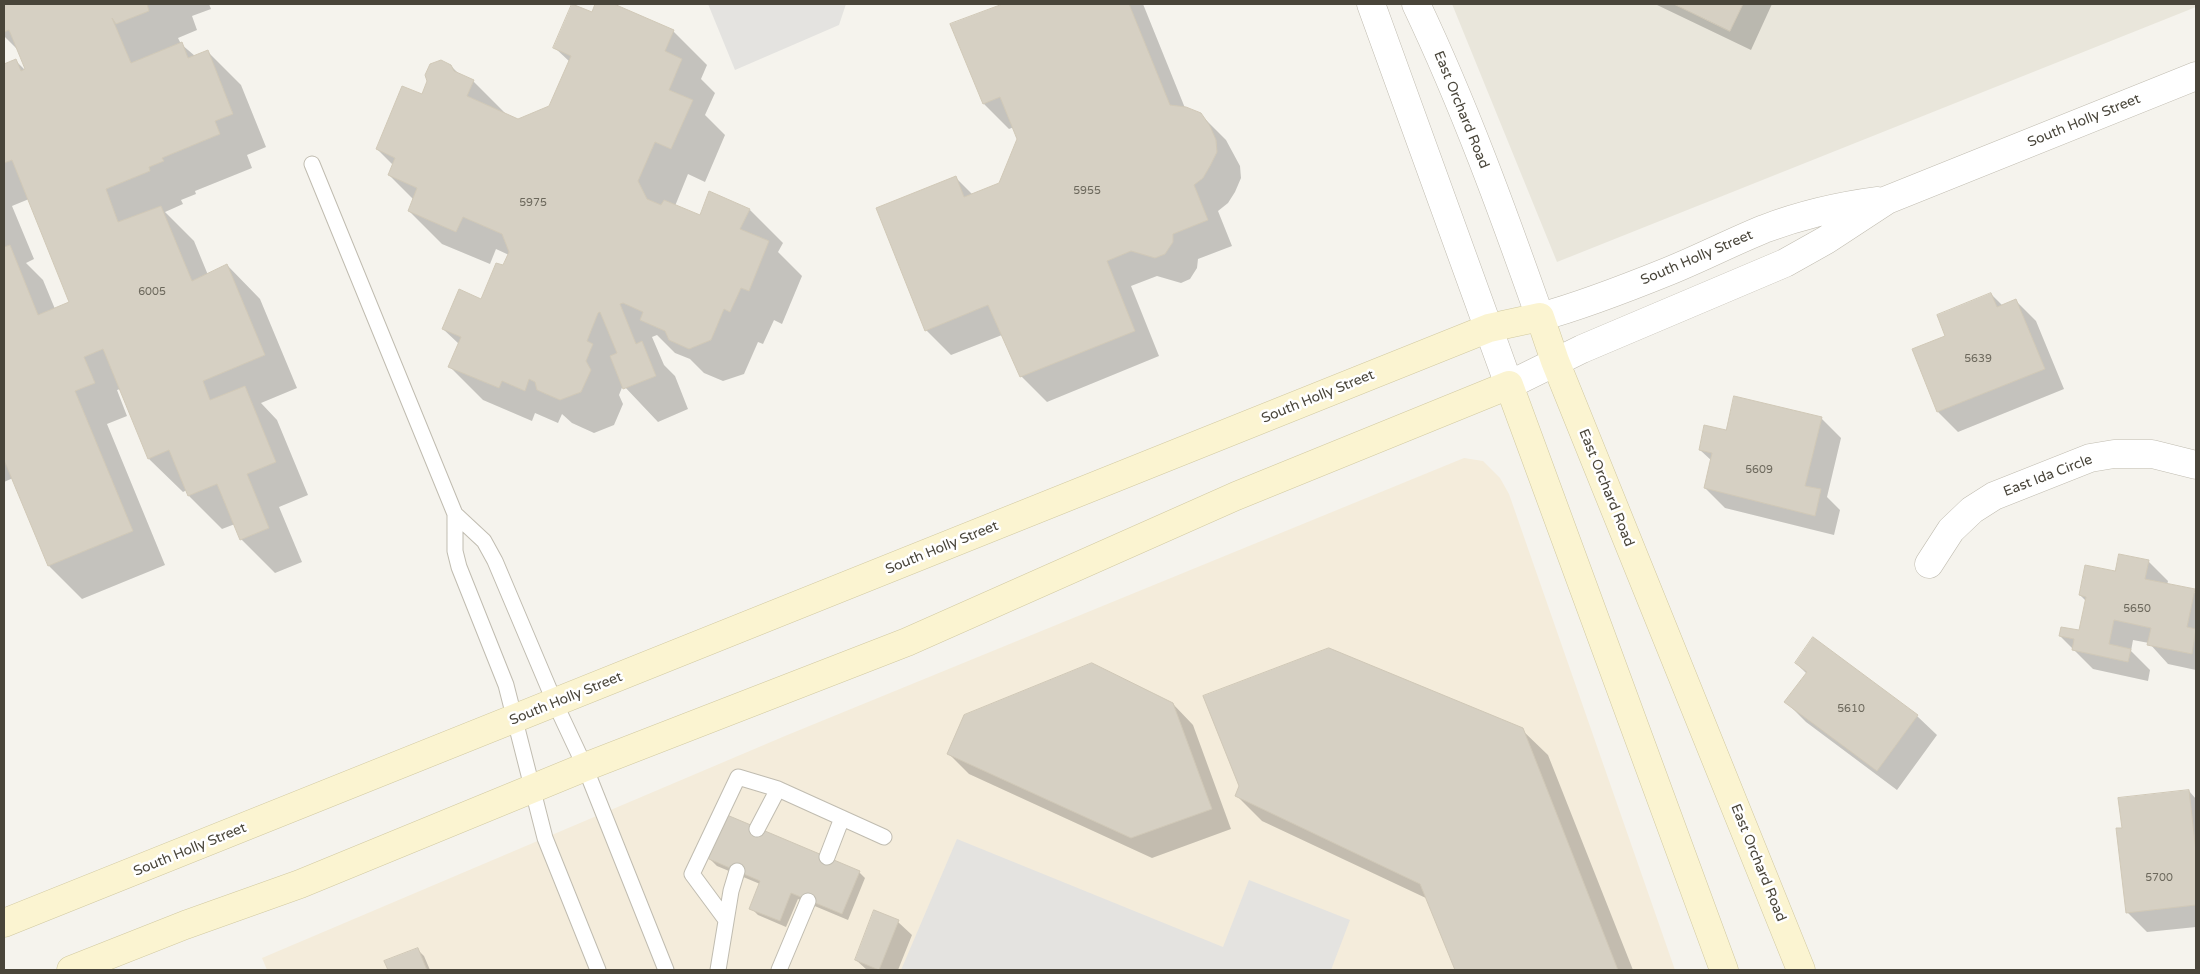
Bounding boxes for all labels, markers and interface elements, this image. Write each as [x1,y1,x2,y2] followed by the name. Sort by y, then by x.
[1430,49,1492,171] street label: East Orchard Road
[2025,91,2143,151] street label: South Holly Street
[1073,184,1101,198] house number: 5955
[519,196,547,210] house number: 5975
[1638,227,1756,289] street label: South Holly Street
[138,285,166,299] house number: 6005
[1964,352,1992,366] house number: 5639
[1259,367,1377,427] street label: South Holly Street
[1575,427,1637,549] street label: East Orchard Road
[2001,451,2095,501] street label: East Ida Circle
[1745,463,1773,477] house number: 5609
[883,518,1001,578] street label: South Holly Street
[2123,602,2151,616] house number: 5650
[507,669,625,729] street label: South Holly Street
[1837,702,1865,716] house number: 5610
[1727,802,1789,924] street label: East Orchard Road
[131,820,249,880] street label: South Holly Street
[2145,871,2173,885] house number: 5700

